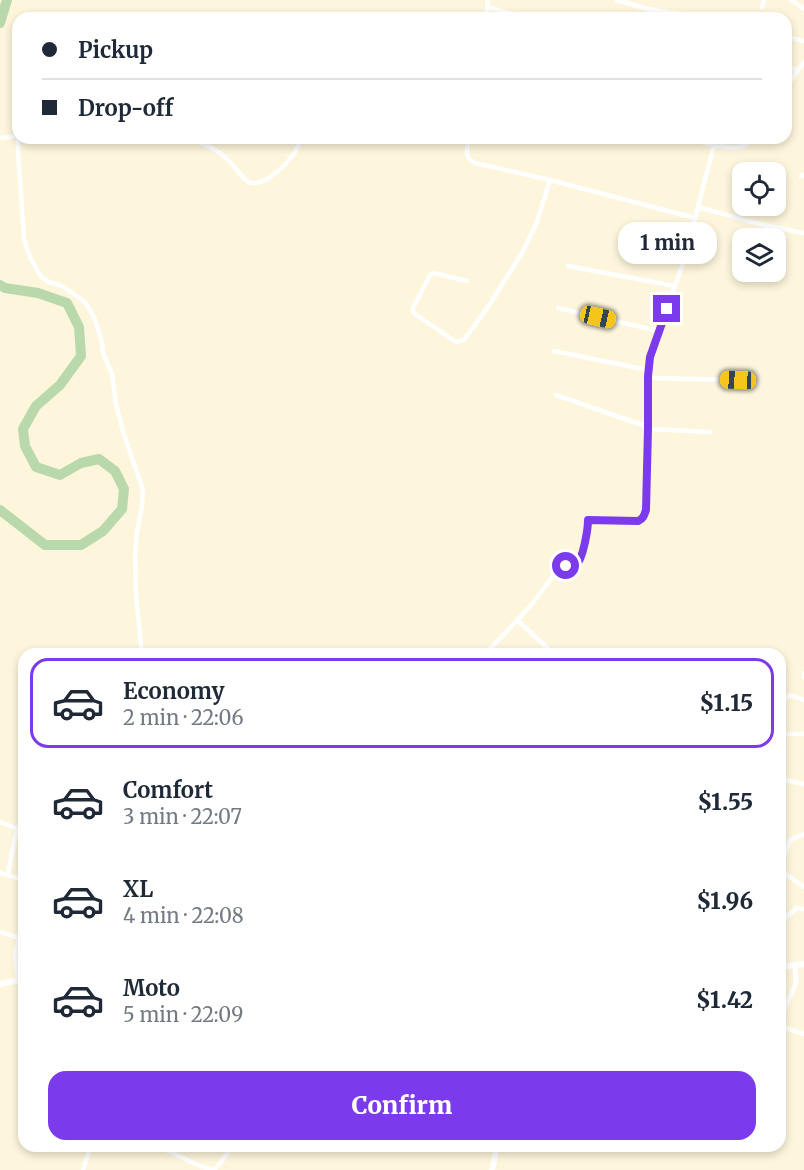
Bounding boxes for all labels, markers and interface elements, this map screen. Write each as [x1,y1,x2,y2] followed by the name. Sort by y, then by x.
[78,36,153,64] text: Pickup
[78,94,173,122] text: Drop-off
[732,162,786,282] map controls
[732,162,786,216] button: locate
[618,222,716,264] callout: 1 min
[732,228,786,282] button: layers
[640,230,695,255] text: 1 min
[653,295,680,322] route end
[578,304,618,330] car
[720,370,756,390] car
[552,552,579,579] route start
[51,676,105,730] icon: car
[123,677,224,705] text: Economy
[700,689,753,717] text: $1.15
[123,705,243,730] text: 2 min · 22:06
[51,775,105,829] icon: car
[123,776,213,804] text: Comfort
[697,788,753,816] text: $1.55
[123,804,242,829] text: 3 min · 22:07
[51,874,105,928] icon: car
[123,875,153,903] text: XL
[696,887,753,915] text: $1.96
[123,903,244,928] text: 4 min · 22:08
[51,973,105,1027] icon: car
[123,974,180,1002] text: Moto
[696,986,753,1014] text: $1.42
[123,1002,243,1027] text: 5 min · 22:09
[48,1071,756,1140] button: Confirm

